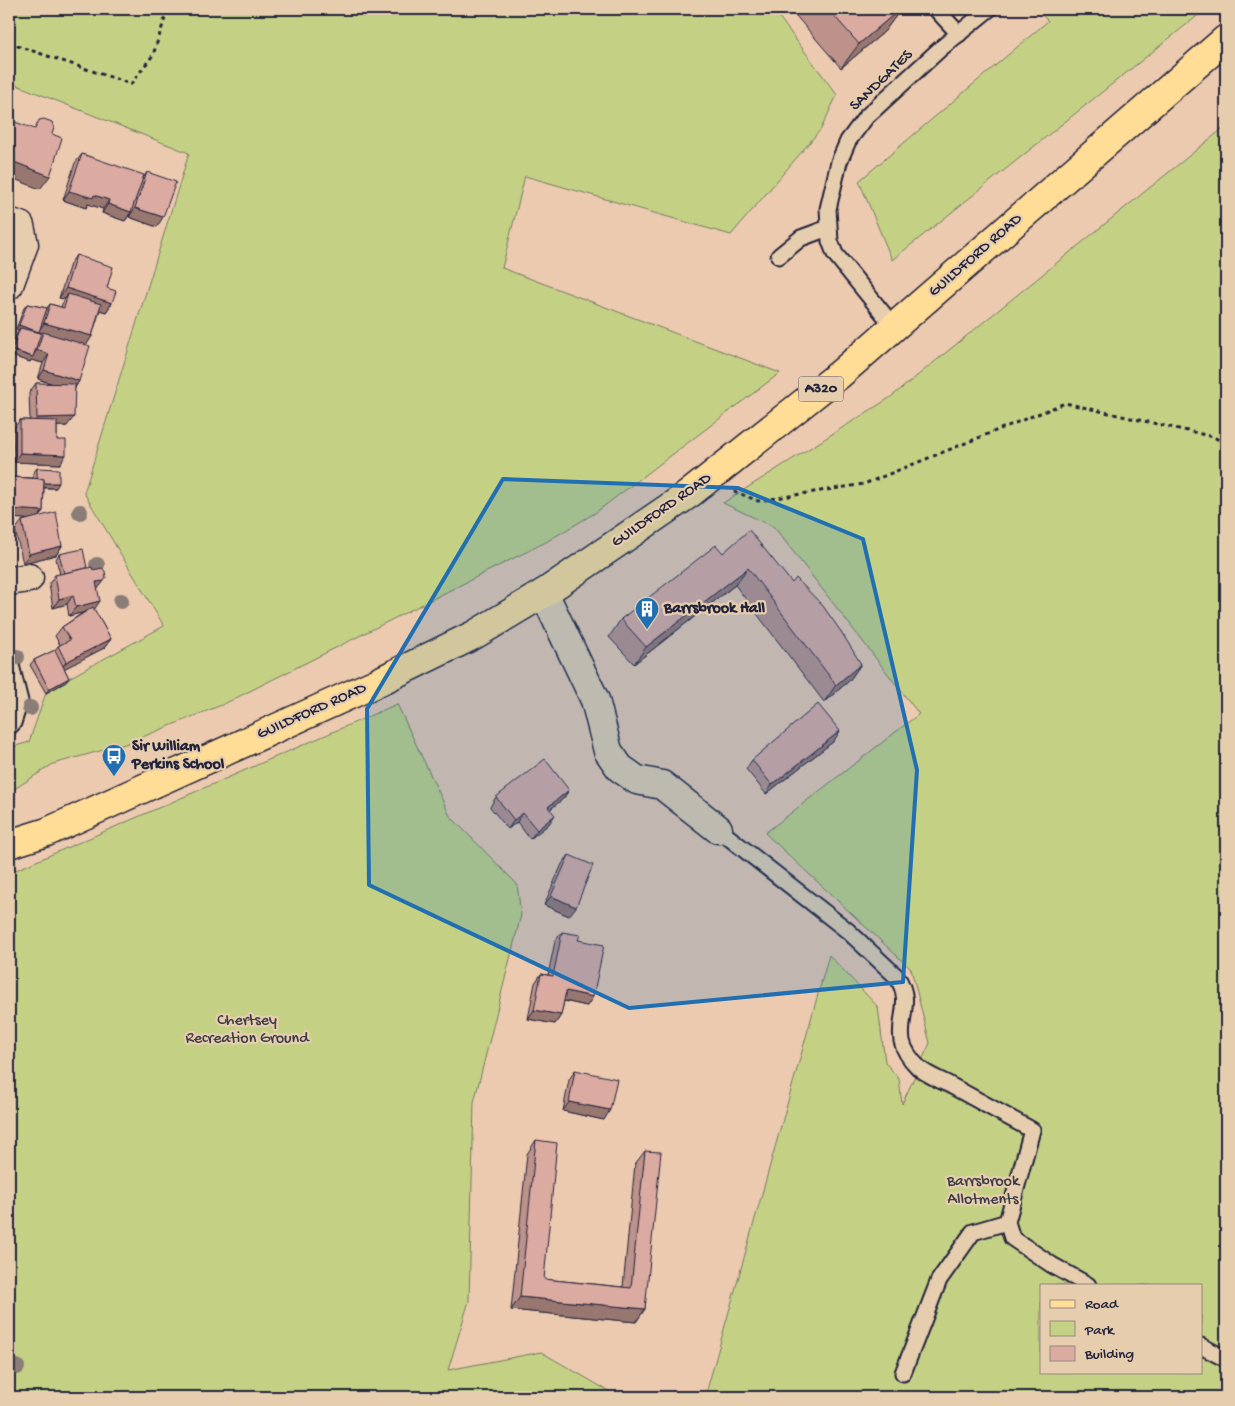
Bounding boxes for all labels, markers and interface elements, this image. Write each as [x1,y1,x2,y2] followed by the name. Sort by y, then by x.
[846,46,918,116] street label: SANDGATES
[925,210,1027,302] street label: GUILDFORD ROAD
[798,376,844,402] road number: A320
[608,469,716,553] street label: GUILDFORD ROAD
[634,596,660,630] building icon: Barrsbrook Hall
[663,600,765,619] place label: Barrsbrook Hall
[254,679,370,745] street label: GUILDFORD ROAD
[131,738,225,775] place label: Sir William Perkins School
[101,743,127,777] bus stop icon: Sir William Perkins School
[185,1012,310,1049] park label: Chertsey Recreation Ground
[946,1173,1021,1210] park label: Barrsbrook Allotments
[1040,1284,1202,1374] legend
[1085,1296,1119,1314] text: Road
[1084,1322,1115,1340] text: Park
[1084,1346,1134,1364] text: Building

